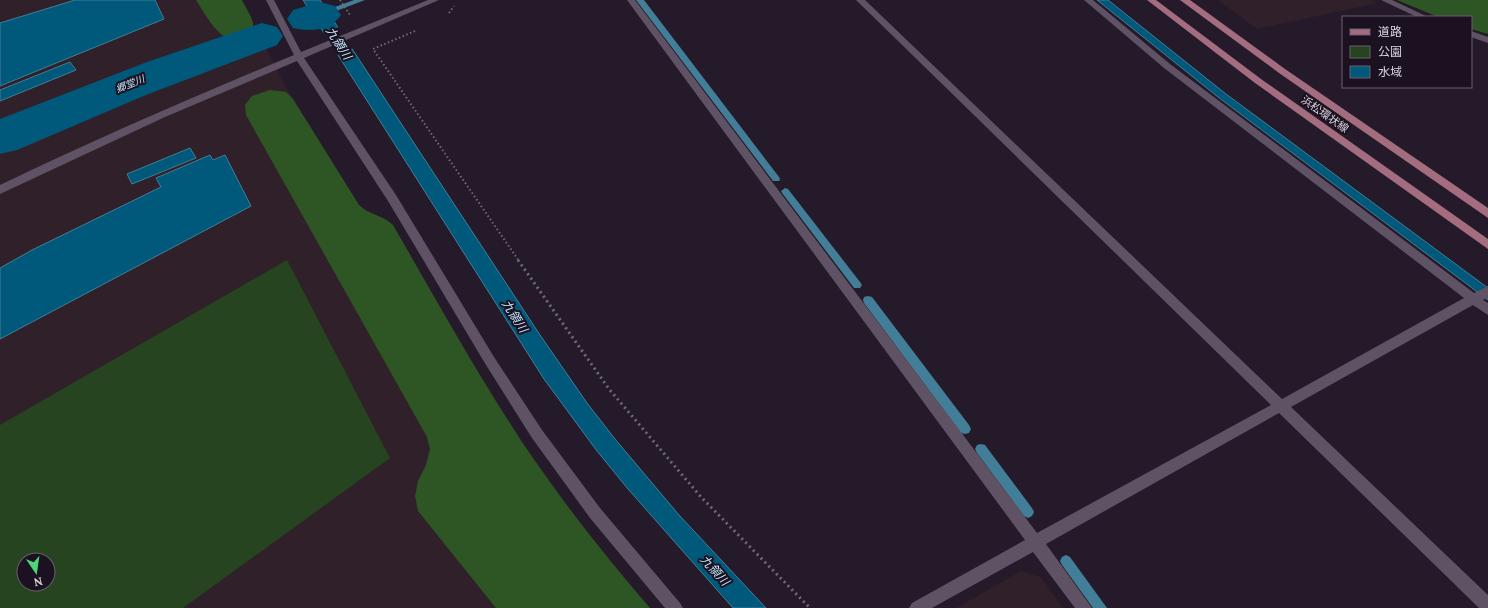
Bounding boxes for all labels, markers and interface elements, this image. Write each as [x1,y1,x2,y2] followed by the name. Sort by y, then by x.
[1342,16,1472,88] legend
[323,24,356,64] water label: 九領川
[1378,24,1402,39] text: 道路
[1378,44,1402,59] text: 公園
[1378,64,1402,79] text: 水域
[114,72,147,96] water label: 郷堂川
[1298,92,1352,136] street label: 浜松環状線
[499,297,532,337] water label: 九領川
[16,552,56,592] north arrow
[697,552,734,590] water label: 九領川
[32,574,44,590] text: N

